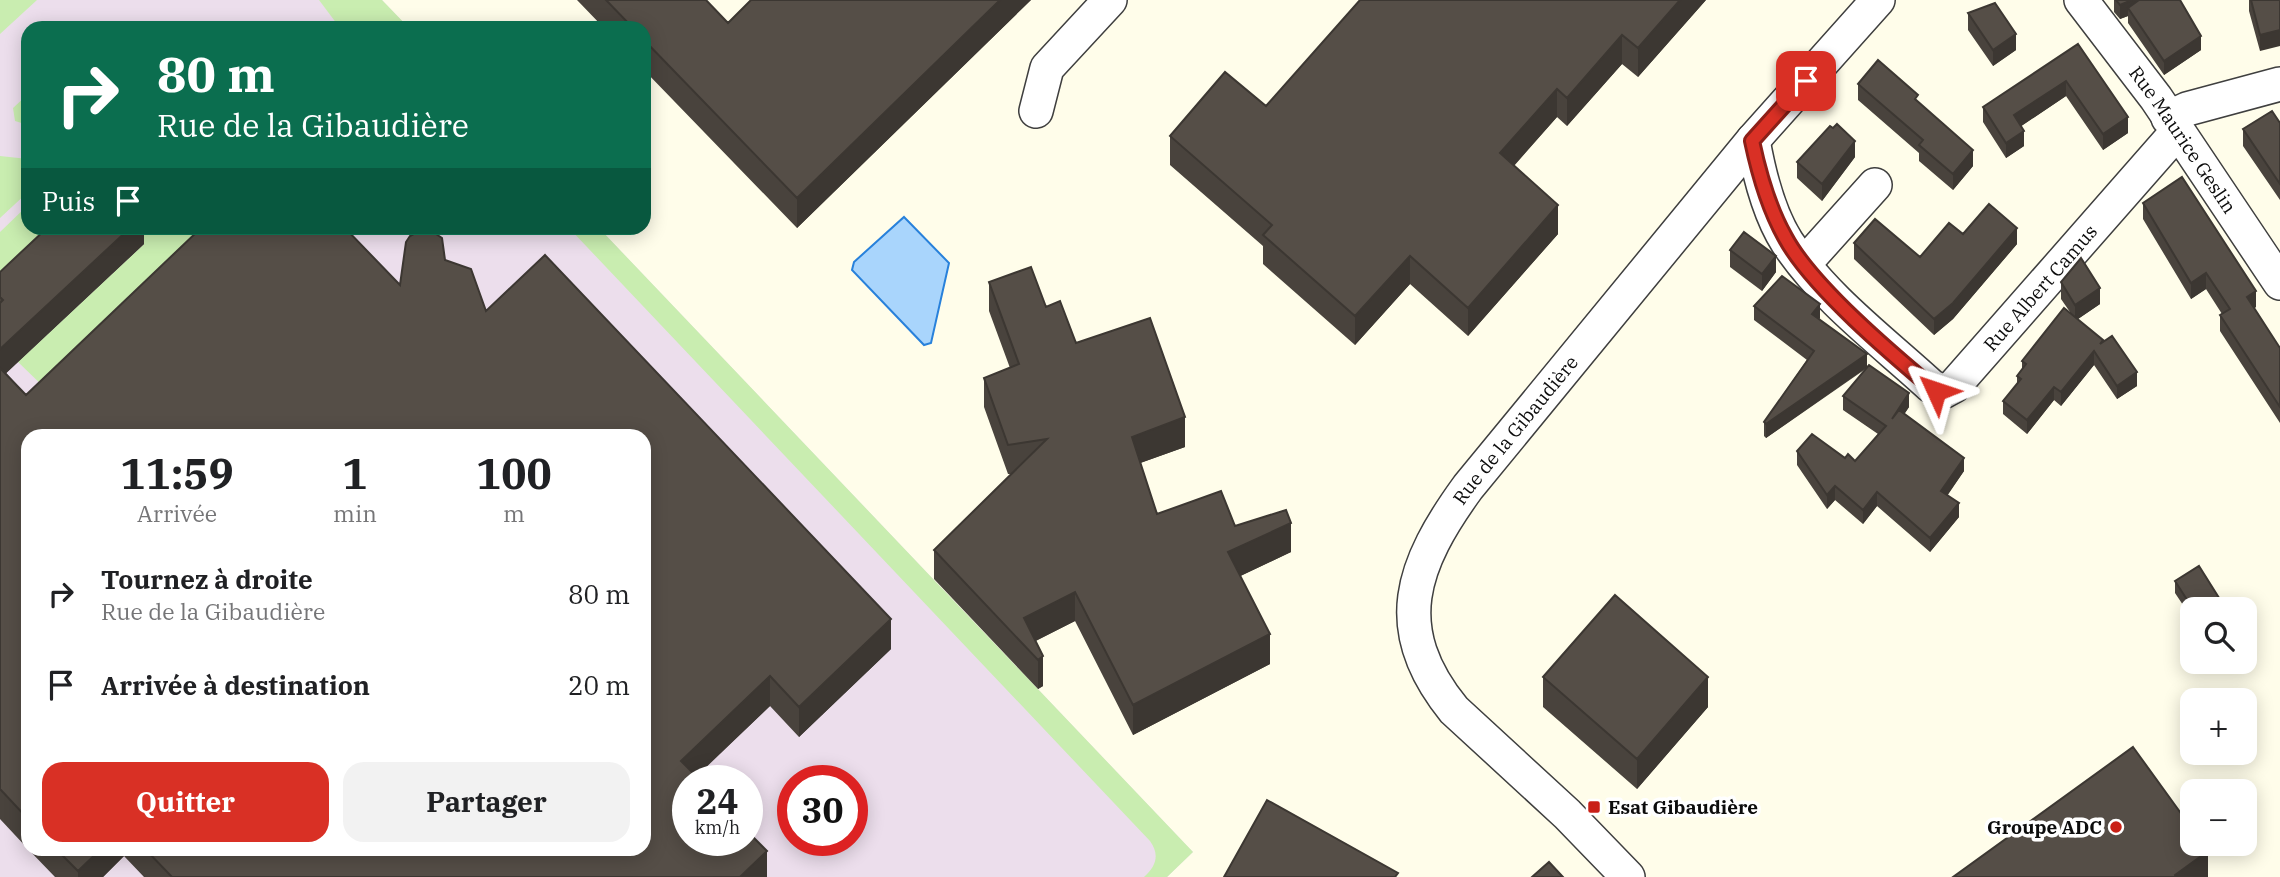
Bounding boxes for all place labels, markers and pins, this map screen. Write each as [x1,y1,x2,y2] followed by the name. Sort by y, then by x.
[1776,51,1836,111] pin
[1608,795,1758,819] place label: Esat Gibaudière
[1586,799,1602,815] marker: Esat Gibaudière
[1987,815,2102,839] place label: Groupe ADC
[2108,819,2124,835] marker: Groupe ADC

